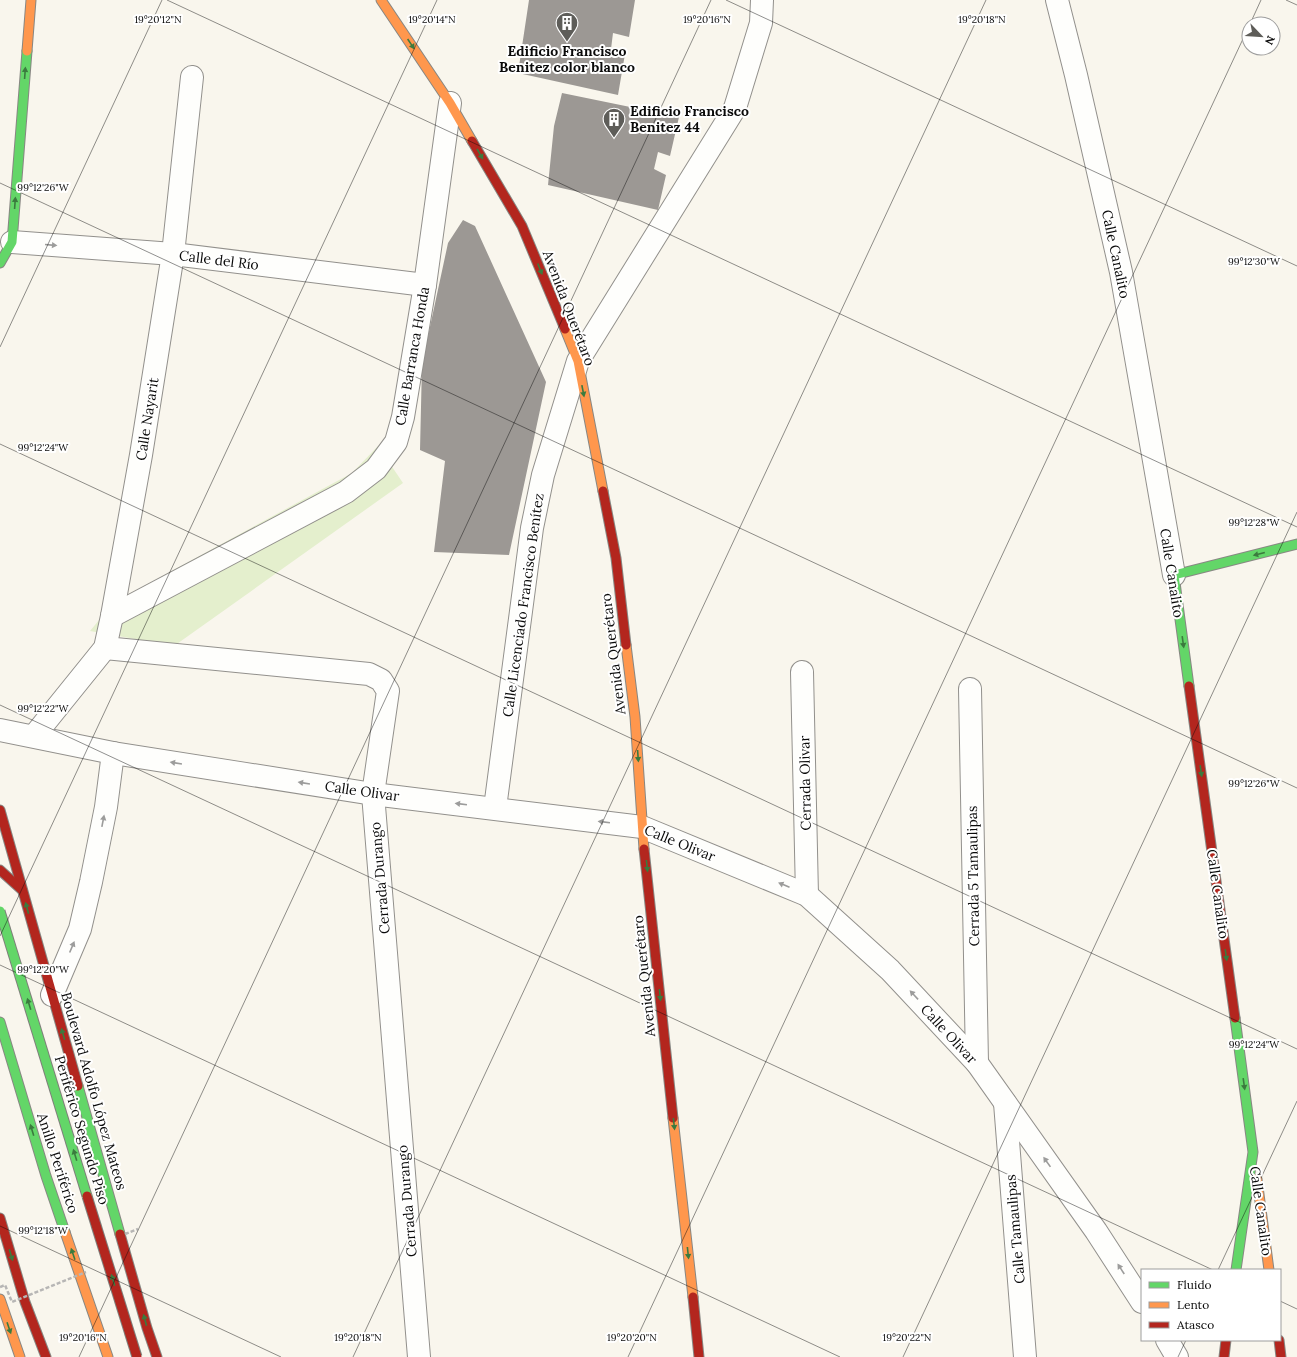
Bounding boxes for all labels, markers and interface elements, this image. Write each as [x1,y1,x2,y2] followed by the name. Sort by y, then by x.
[554,10,580,43] building icon: Edificio Francisco Benitez color blanco
[134,13,182,26] text: 19°20'12"N
[408,13,456,26] text: 19°20'14"N
[683,13,731,26] text: 19°20'16"N
[958,13,1006,26] text: 19°20'18"N
[1241,16,1281,56] north arrow
[1262,33,1278,47] text: N
[407,39,415,49] one-way arrow
[499,42,635,76] place label: Edificio Francisco Benitez color blanco
[22,67,29,79] one-way arrow
[630,102,749,136] place label: Edificio Francisco Benitez 44
[601,106,627,139] building icon: Edificio Francisco Benitez 44
[476,149,484,159] one-way arrow
[17,181,70,194] text: 99°12'26"W
[12,197,19,209] one-way arrow
[1098,208,1134,300] street label: Calle Canalito
[45,241,57,248] one-way arrow
[178,246,260,274] street label: Calle del Río
[538,247,599,368] street label: Avenida Querétaro
[1228,255,1281,268] text: 99°12'30"W
[537,263,543,275] one-way arrow
[391,285,433,427] street label: Calle Barranca Honda
[132,376,163,462] street label: Calle Nayarit
[581,385,587,397] one-way arrow
[18,441,69,454] text: 99°12'24"W
[498,492,548,718] street label: Calle Licenciado Francisco Benítez
[1228,516,1281,529] text: 99°12'28"W
[1156,527,1188,619] street label: Calle Canalito
[1253,551,1265,557] one-way arrow
[597,592,629,717] street label: Avenida Querétaro
[1180,636,1186,648] one-way arrow
[18,702,69,715] text: 99°12'22"W
[795,735,815,831] street label: Cerrada Olivar
[634,750,641,762] one-way arrow
[170,760,182,766] one-way arrow
[1198,764,1204,777] one-way arrow
[324,777,400,805] street label: Calle Olivar
[1228,777,1281,790] text: 99°12'26"W
[298,780,310,786] one-way arrow
[455,801,467,807] one-way arrow
[963,805,983,947] street label: Cerrada 5 Tamaulipas
[100,814,106,827] one-way arrow
[598,819,610,825] one-way arrow
[366,821,394,935] street label: Cerrada Durango
[642,821,718,865] street label: Calle Olivar
[1203,848,1233,940] street label: Calle Canalito
[643,859,650,872] one-way arrow
[777,882,789,888] one-way arrow
[24,902,30,915] one-way arrow
[629,914,659,1039] street label: Avenida Querétaro
[70,940,76,952] one-way arrow
[1223,949,1229,961] one-way arrow
[17,963,70,976] text: 99°12'20"W
[657,989,664,1001] one-way arrow
[57,990,131,1192] street label: Boulevard Adolfo López Mateos
[909,990,919,1000] one-way arrow
[25,998,31,1010] one-way arrow
[917,1000,981,1068] street label: Calle Olivar
[60,1027,66,1039] one-way arrow
[1229,1038,1280,1051] text: 99°12'24"W
[51,1053,113,1207] street label: Periférico Segundo Piso
[1241,1077,1247,1090] one-way arrow
[33,1110,83,1215] street label: Anillo Periférico
[671,1118,677,1130] one-way arrow
[29,1124,35,1136] one-way arrow
[393,1144,421,1258] street label: Cerrada Durango
[72,1149,78,1161] one-way arrow
[1043,1157,1051,1167] one-way arrow
[1246,1165,1276,1257] street label: Calle Canalito
[1001,1174,1029,1284] street label: Calle Tamaulipas
[18,1224,69,1237] text: 99°12'18"W
[684,1247,691,1259] one-way arrow
[69,1248,75,1260] one-way arrow
[8,1249,14,1261] one-way arrow
[1117,1264,1125,1274] one-way arrow
[1141,1269,1281,1341] legend
[110,1273,116,1285] one-way arrow
[1177,1277,1212,1292] text: Fluido
[1177,1297,1209,1312] text: Lento
[141,1314,147,1326] one-way arrow
[1176,1317,1214,1332] text: Atasco
[7,1323,13,1335] one-way arrow
[59,1331,107,1344] text: 19°20'16"N
[334,1331,382,1344] text: 19°20'18"N
[607,1331,657,1344] text: 19°20'20"N
[883,1331,932,1344] text: 19°20'22"N

